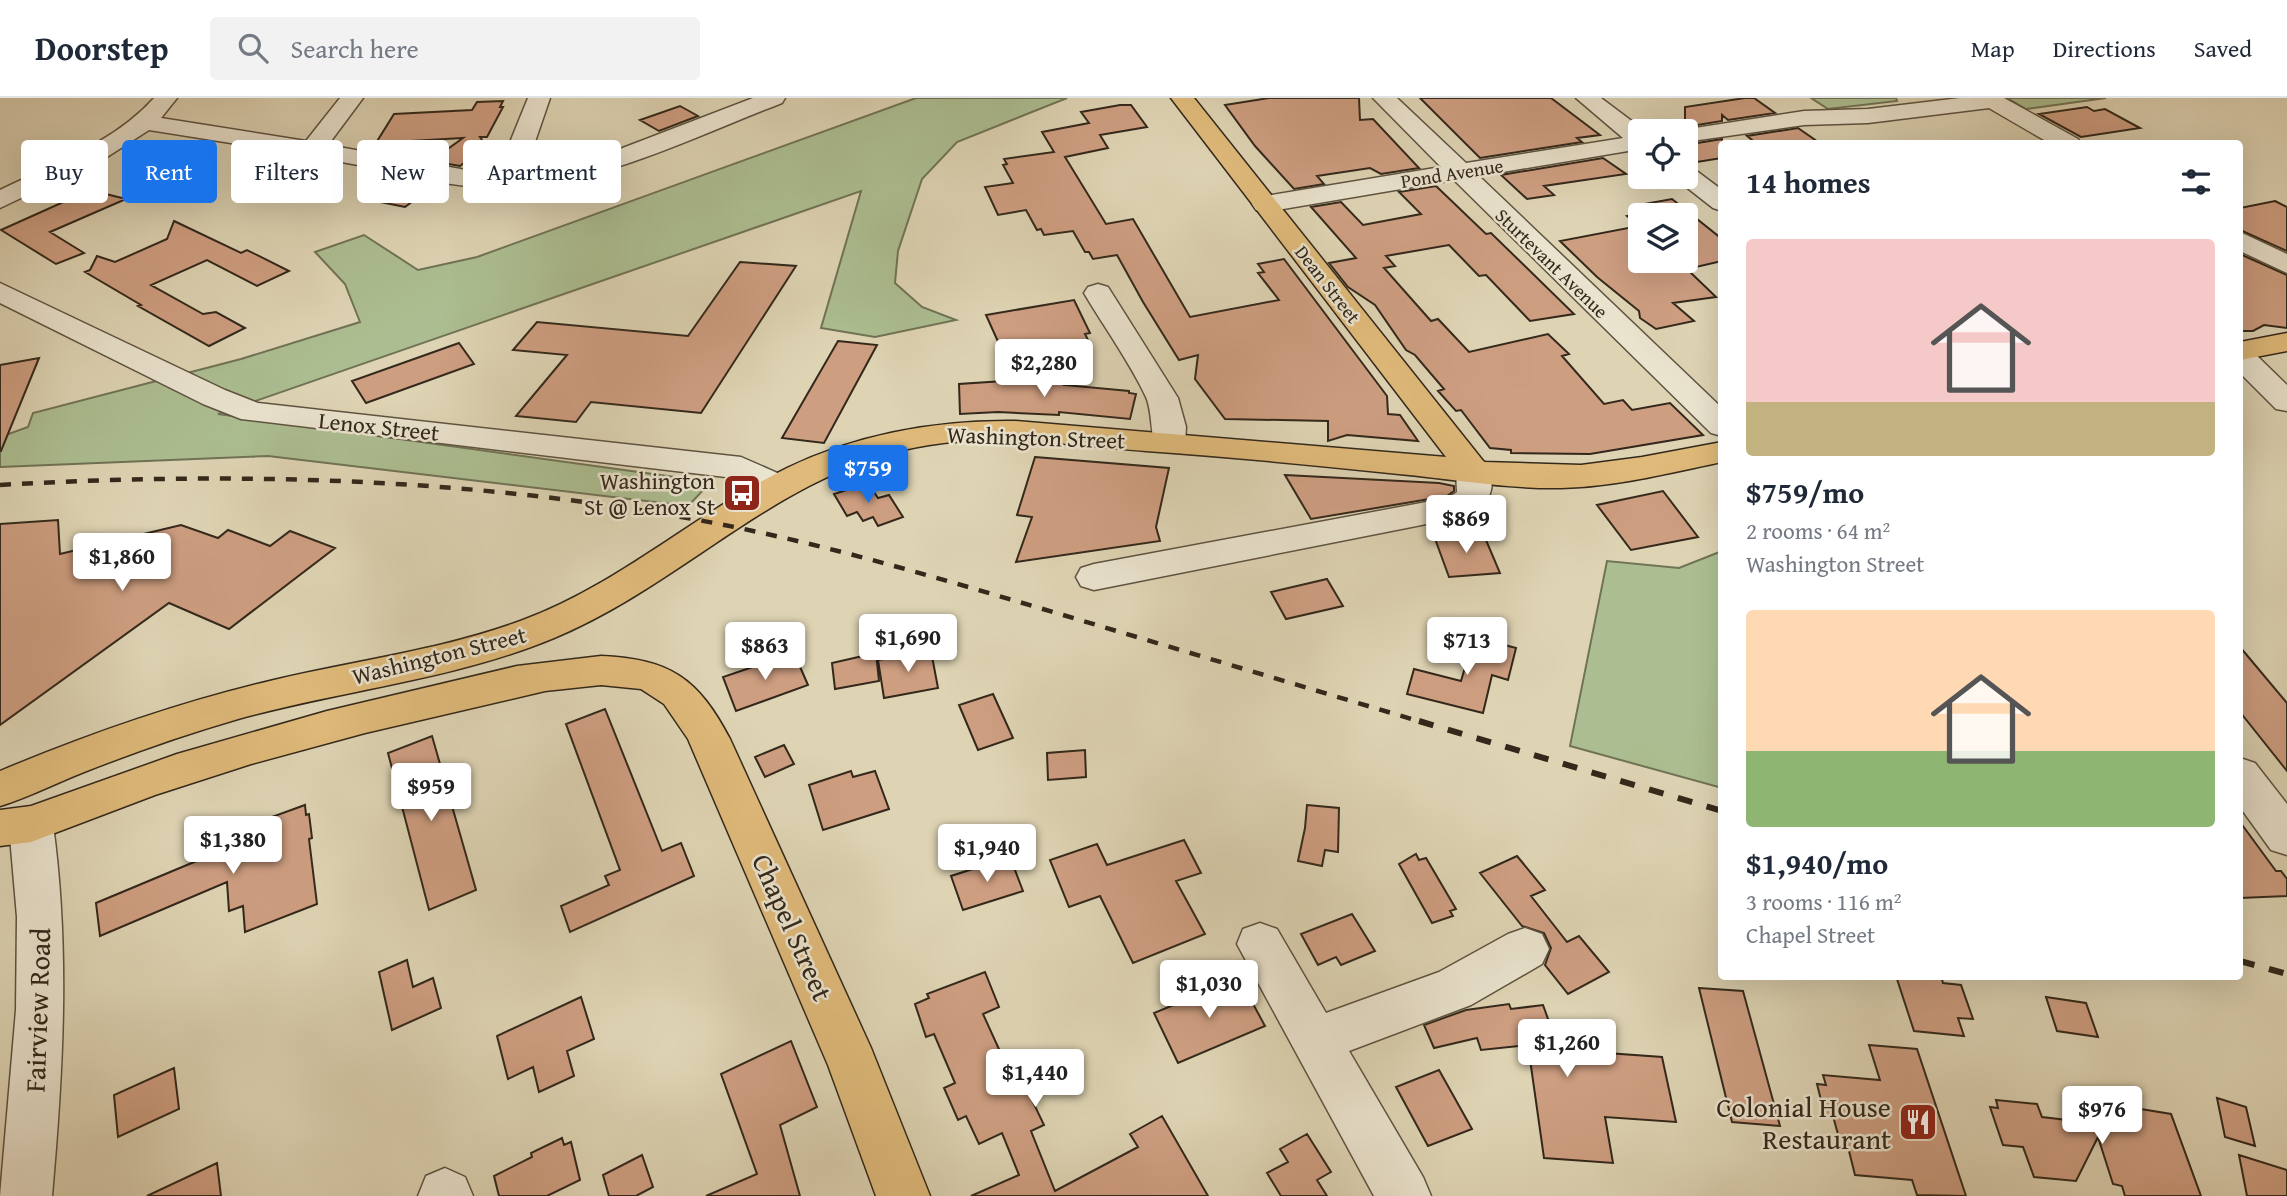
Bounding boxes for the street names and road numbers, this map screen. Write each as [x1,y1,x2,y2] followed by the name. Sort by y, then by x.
[1399,151,1505,195] street label: Pond Avenue
[1489,202,1615,324] street label: Sturtevant Avenue
[1289,239,1368,329] street label: Dean Street
[317,403,441,449] street label: Lenox Street
[946,417,1126,457] street label: Washington Street
[348,617,530,693] street label: Washington Street
[742,847,844,1007] street label: Chapel Street
[14,927,60,1093] street label: Fairview Road

